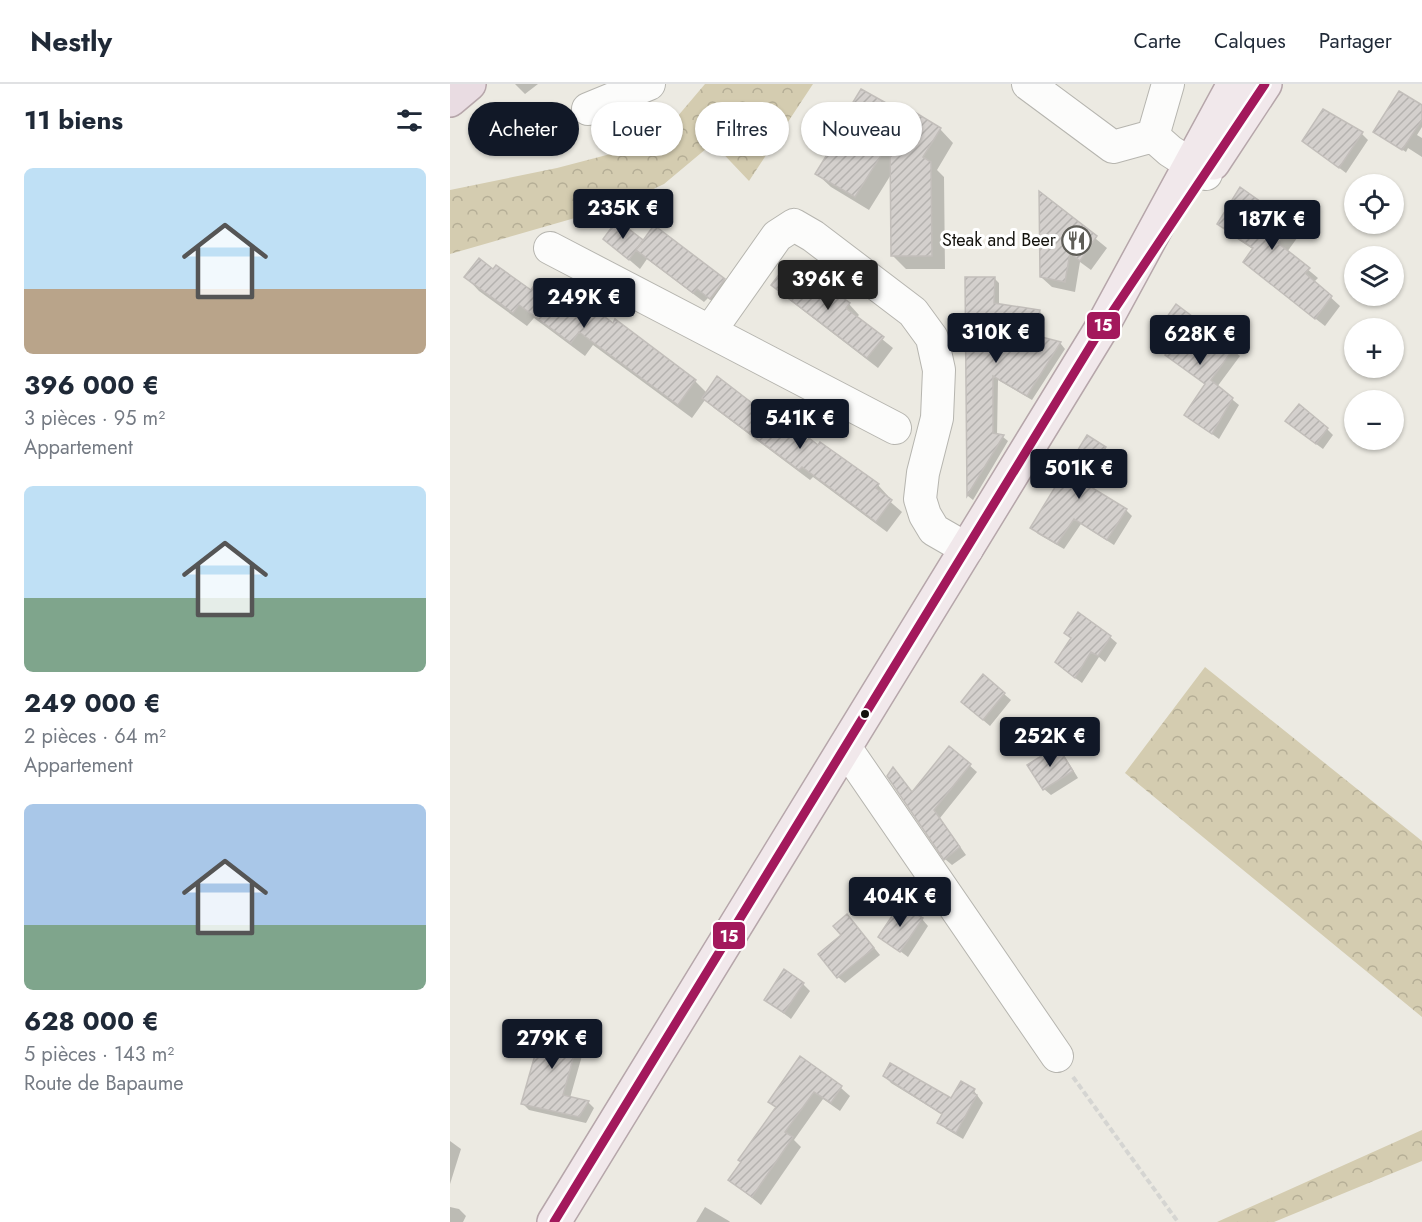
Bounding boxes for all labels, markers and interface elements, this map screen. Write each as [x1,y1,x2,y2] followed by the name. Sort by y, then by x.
[30,21,112,62] text: Nestly
[1134,26,1181,56] text: Carte
[1214,26,1286,56] text: Calques
[1319,26,1392,56] text: Partager
[24,101,123,139] text: 11 biens
[468,102,579,156] chip: Acheter
[591,102,683,156] chip: Louer
[695,102,789,156] chip: Filtres
[801,102,922,156] chip: Nouveau
[393,104,426,137] icon: filters
[1344,174,1404,450] map controls
[1344,174,1404,234] button: locate
[574,189,672,240] pin: 235K €
[587,194,659,223] text: 235K €
[1223,200,1321,251] pin: 187K €
[1238,205,1306,234] text: 187K €
[171,207,279,315] icon: home
[1061,224,1093,256] restaurant icon: Steak and Beer
[942,227,1057,253] place label: Steak and Beer
[1344,246,1404,306] button: layers
[779,260,877,311] pin: 396K €
[792,265,864,294] text: 396K €
[535,278,633,329] pin: 249K €
[547,283,621,312] text: 249K €
[1086,311,1121,340] line badge: 15
[947,313,1045,364] pin: 310K €
[1094,314,1112,337] text: 15
[1151,315,1249,366] pin: 628K €
[962,318,1030,347] text: 310K €
[1344,318,1404,378] button: +
[1164,320,1236,349] text: 628K €
[24,366,159,404] text: 396 000 €
[1344,390,1404,450] button: −
[751,399,849,450] pin: 541K €
[24,404,165,433] text: 3 pièces · 95 m²
[765,404,835,433] text: 541K €
[24,433,133,462] text: Appartement
[1030,449,1128,500] pin: 501K €
[1044,454,1114,483] text: 501K €
[171,525,279,633] icon: home
[24,684,161,722] text: 249 000 €
[859,708,871,720] unlabelled marker
[1001,717,1099,768] pin: 252K €
[24,722,166,751] text: 2 pièces · 64 m²
[1014,722,1086,751] text: 252K €
[24,751,133,780] text: Appartement
[171,843,279,951] icon: home
[851,877,949,928] pin: 404K €
[863,882,937,911] text: 404K €
[712,921,746,950] line badge: 15
[720,925,738,948] text: 15
[24,1002,159,1040] text: 628 000 €
[503,1019,601,1070] pin: 279K €
[516,1024,588,1053] text: 279K €
[24,1040,174,1069] text: 5 pièces · 143 m²
[24,1069,184,1098] text: Route de Bapaume

